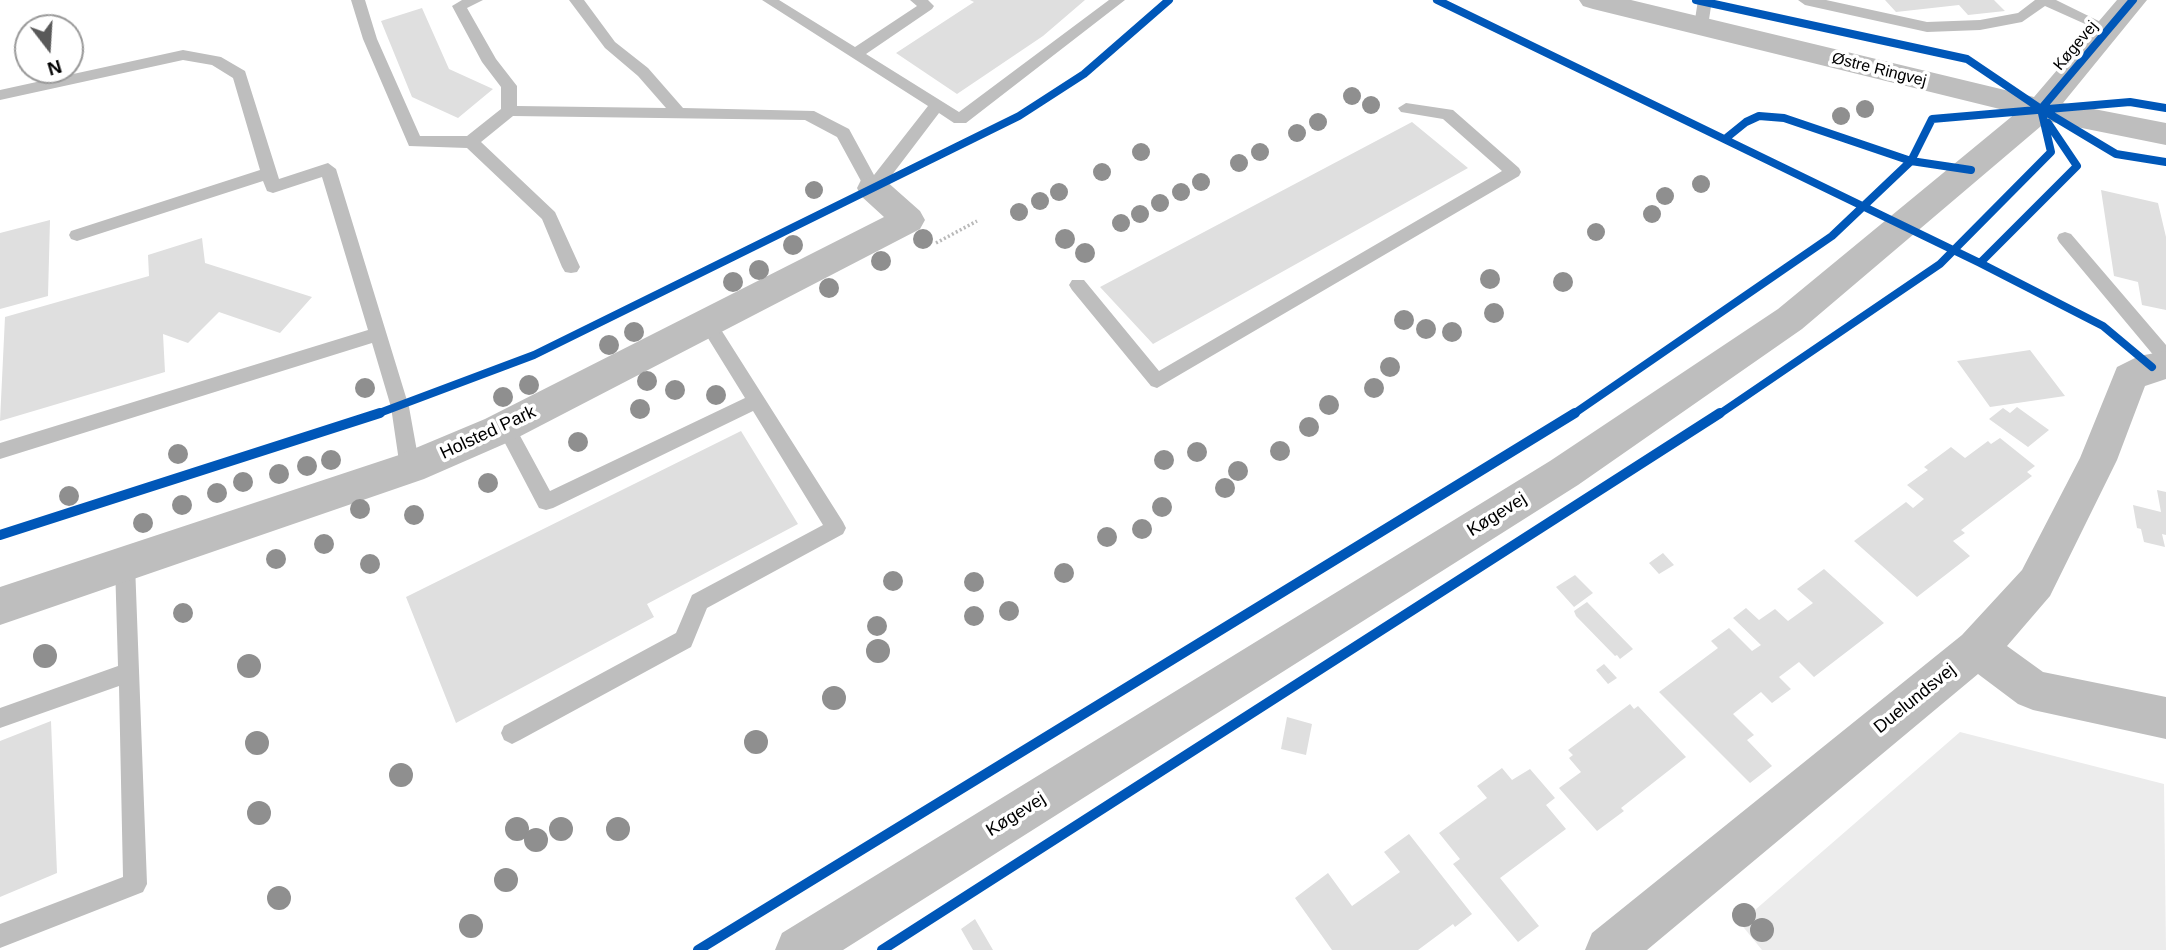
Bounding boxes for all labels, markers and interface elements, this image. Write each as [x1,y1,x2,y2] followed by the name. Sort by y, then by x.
[14,14,84,84] north arrow
[2050,17,2102,75] street label: Køgevej
[1830,49,1928,91] street label: Østre Ringvej
[45,56,64,80] text: N
[437,401,539,465] street label: Holsted Park
[1463,488,1531,542] street label: Køgevej
[1870,659,1960,739] street label: Duelundsvej
[982,788,1050,842] street label: Køgevej

